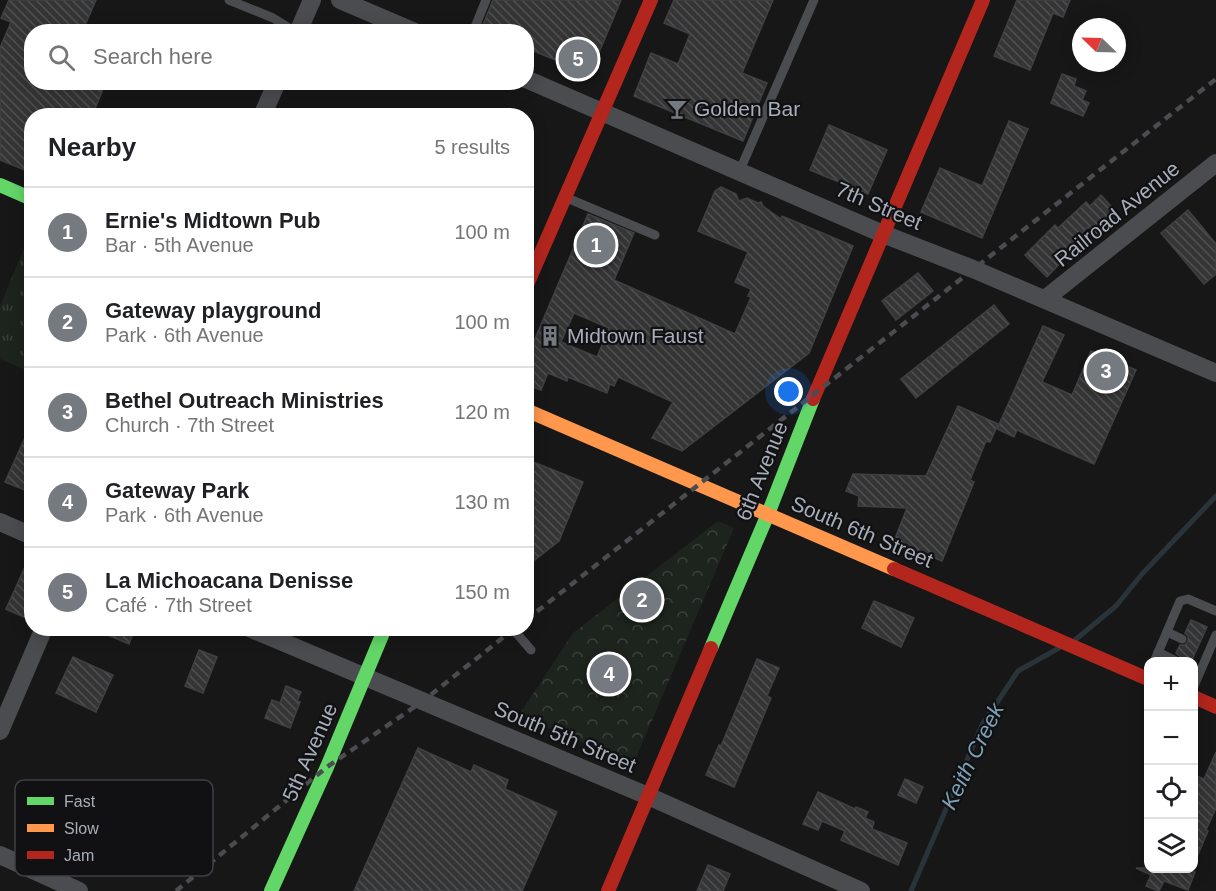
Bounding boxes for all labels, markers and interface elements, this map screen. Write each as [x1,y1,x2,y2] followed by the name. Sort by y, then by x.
[1072,18,1126,72] north arrow
[24,24,534,90] search box
[558,36,598,82] pin: 5
[45,41,78,74] icon: search
[93,44,213,69] text: Search here
[665,97,689,121] bar icon: Golden Bar
[694,97,800,120] place label: Golden Bar
[48,132,136,162] text: Nearby
[434,136,510,158] text: 5 results
[1050,156,1184,271] street label: Railroad Avenue
[833,177,926,234] street label: 7th Street
[105,208,320,233] text: Ernie's Midtown Pub
[62,221,73,243] text: 1
[454,221,510,243] text: 100 m
[576,222,616,268] pin: 1
[105,234,254,256] text: Bar · 5th Avenue
[105,298,321,323] text: Gateway playground
[62,311,73,333] text: 2
[454,311,510,333] text: 100 m
[105,324,264,346] text: Park · 6th Avenue
[538,324,562,348] building icon: Midtown Faust
[567,324,704,347] place label: Midtown Faust
[1086,348,1126,394] pin: 3
[774,377,803,406] your location
[105,388,384,413] text: Bethel Outreach Ministries
[62,401,73,423] text: 3
[454,401,510,423] text: 120 m
[105,414,274,436] text: Church · 7th Street
[731,418,792,524] street label: 6th Avenue
[105,478,249,503] text: Gateway Park
[62,491,73,513] text: 4
[454,491,510,513] text: 130 m
[788,491,937,572] street label: South 6th Street
[105,504,264,526] text: Park · 6th Avenue
[105,568,353,593] text: La Michoacana Denisse
[622,578,662,622] pin: 2
[62,581,73,603] text: 5
[454,581,510,603] text: 150 m
[105,594,252,616] text: Café · 7th Street
[590,652,628,696] pin: 4
[1144,657,1198,873] map controls
[1144,657,1198,711] button: +
[491,696,640,777] street label: South 5th Street
[936,698,1009,813] water label: Keith Creek
[278,699,341,804] street label: 5th Avenue
[1144,711,1198,765] button: −
[1144,765,1198,819] button: locate
[15,780,213,876] legend
[64,793,96,810] text: Fast
[1144,819,1198,873] button: layers
[64,820,99,837] text: Slow
[64,847,94,864] text: Jam

